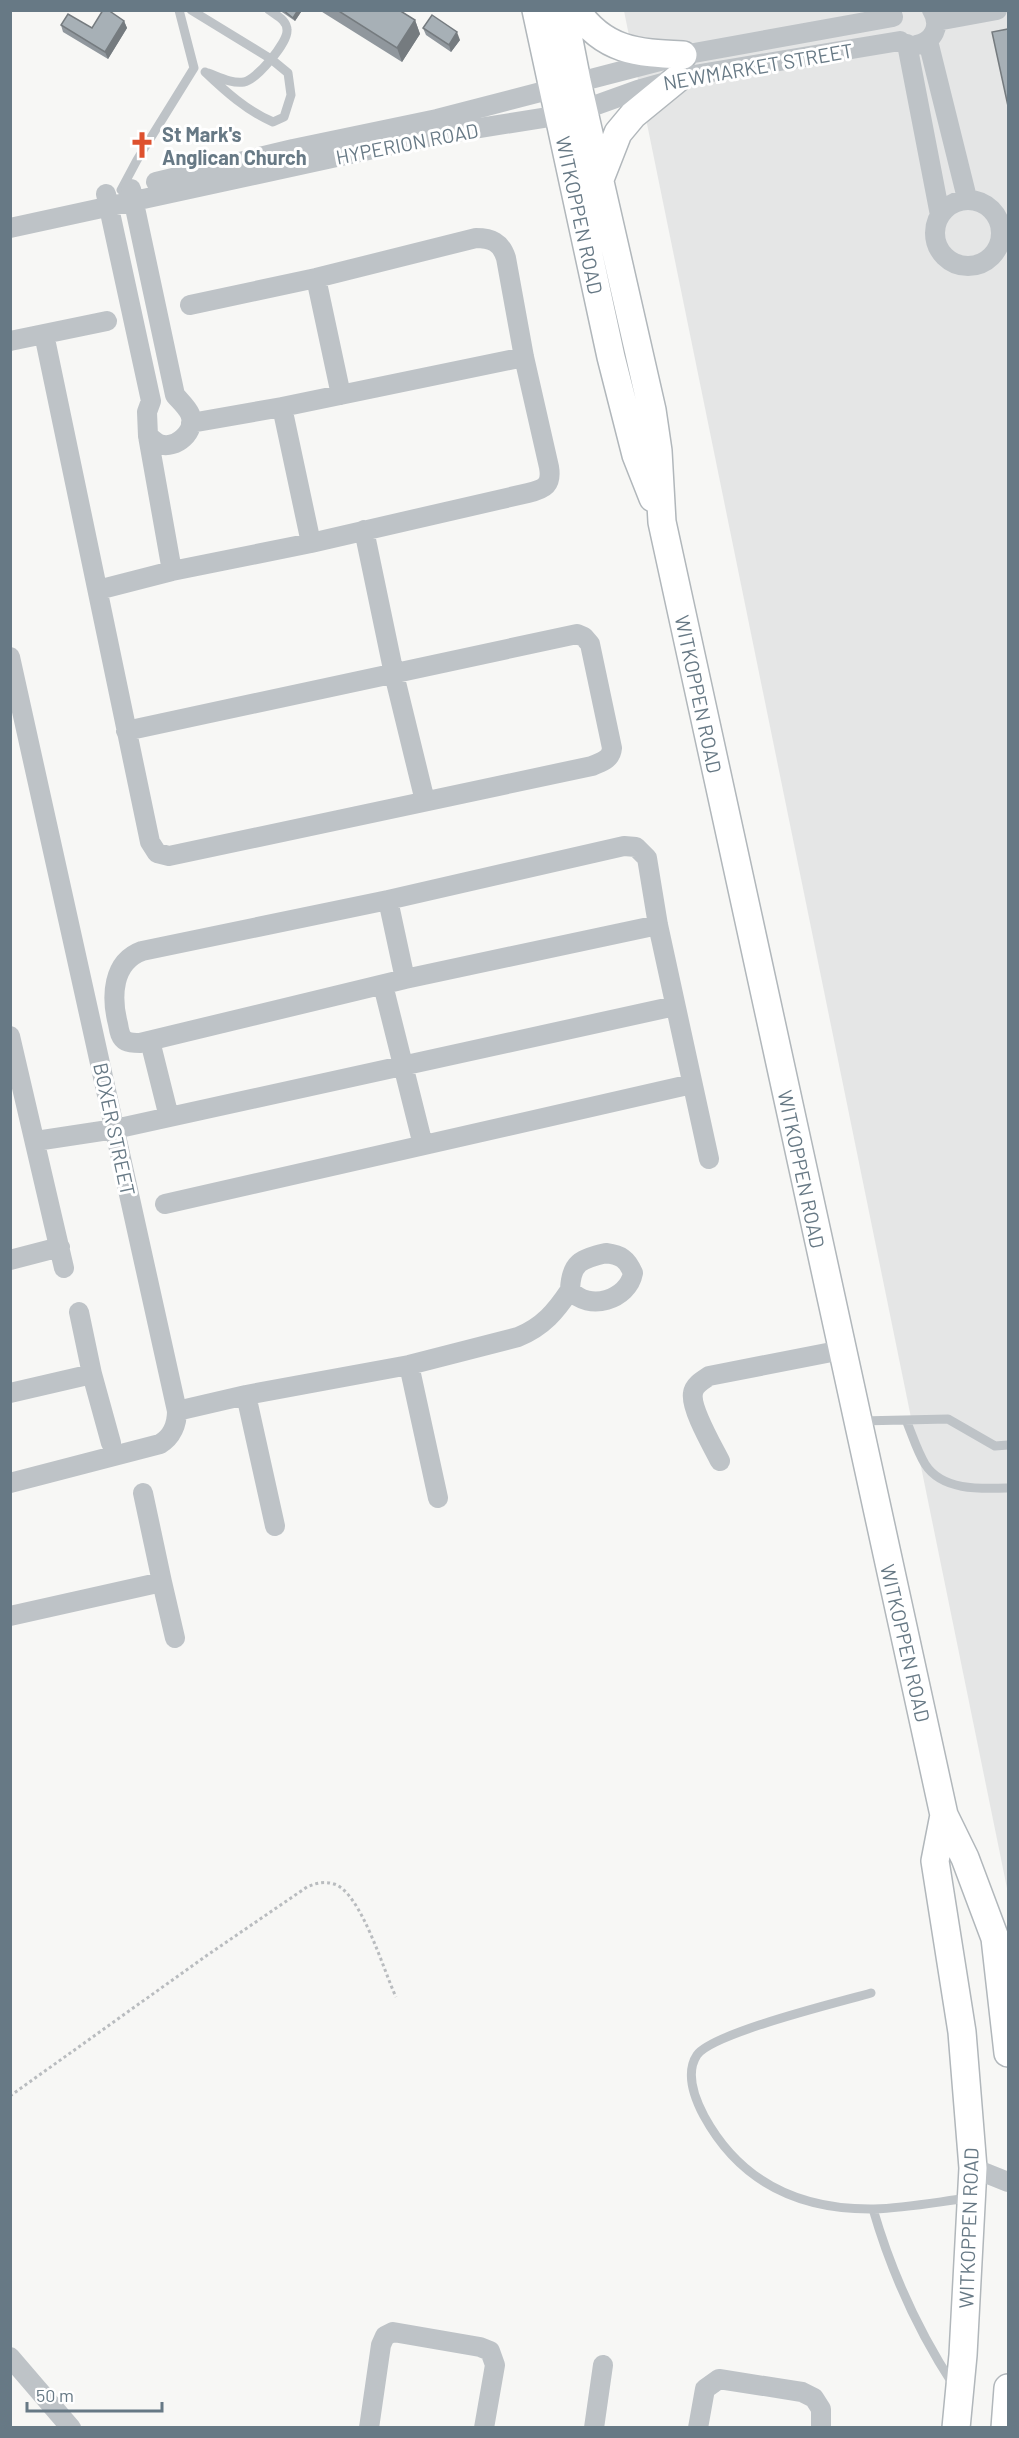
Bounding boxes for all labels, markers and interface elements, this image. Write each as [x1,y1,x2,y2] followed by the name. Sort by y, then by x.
[661,38,855,94] street label: NEWMARKET STREET
[334,117,480,169] street label: HYPERION ROAD
[162,122,307,169] place label: St Mark's Anglican Church
[127,130,157,160] church icon: St Mark's Anglican Church
[552,134,608,296] street label: WITKOPPEN ROAD
[671,613,727,775] street label: WITKOPPEN ROAD
[89,1060,141,1198] street label: BOXER STREET
[774,1088,830,1250] street label: WITKOPPEN ROAD
[876,1562,936,1724] street label: WITKOPPEN ROAD
[953,2147,983,2309] street label: WITKOPPEN ROAD
[27,2375,162,2413] scale bar
[36,2384,74,2406] text: 50 m

